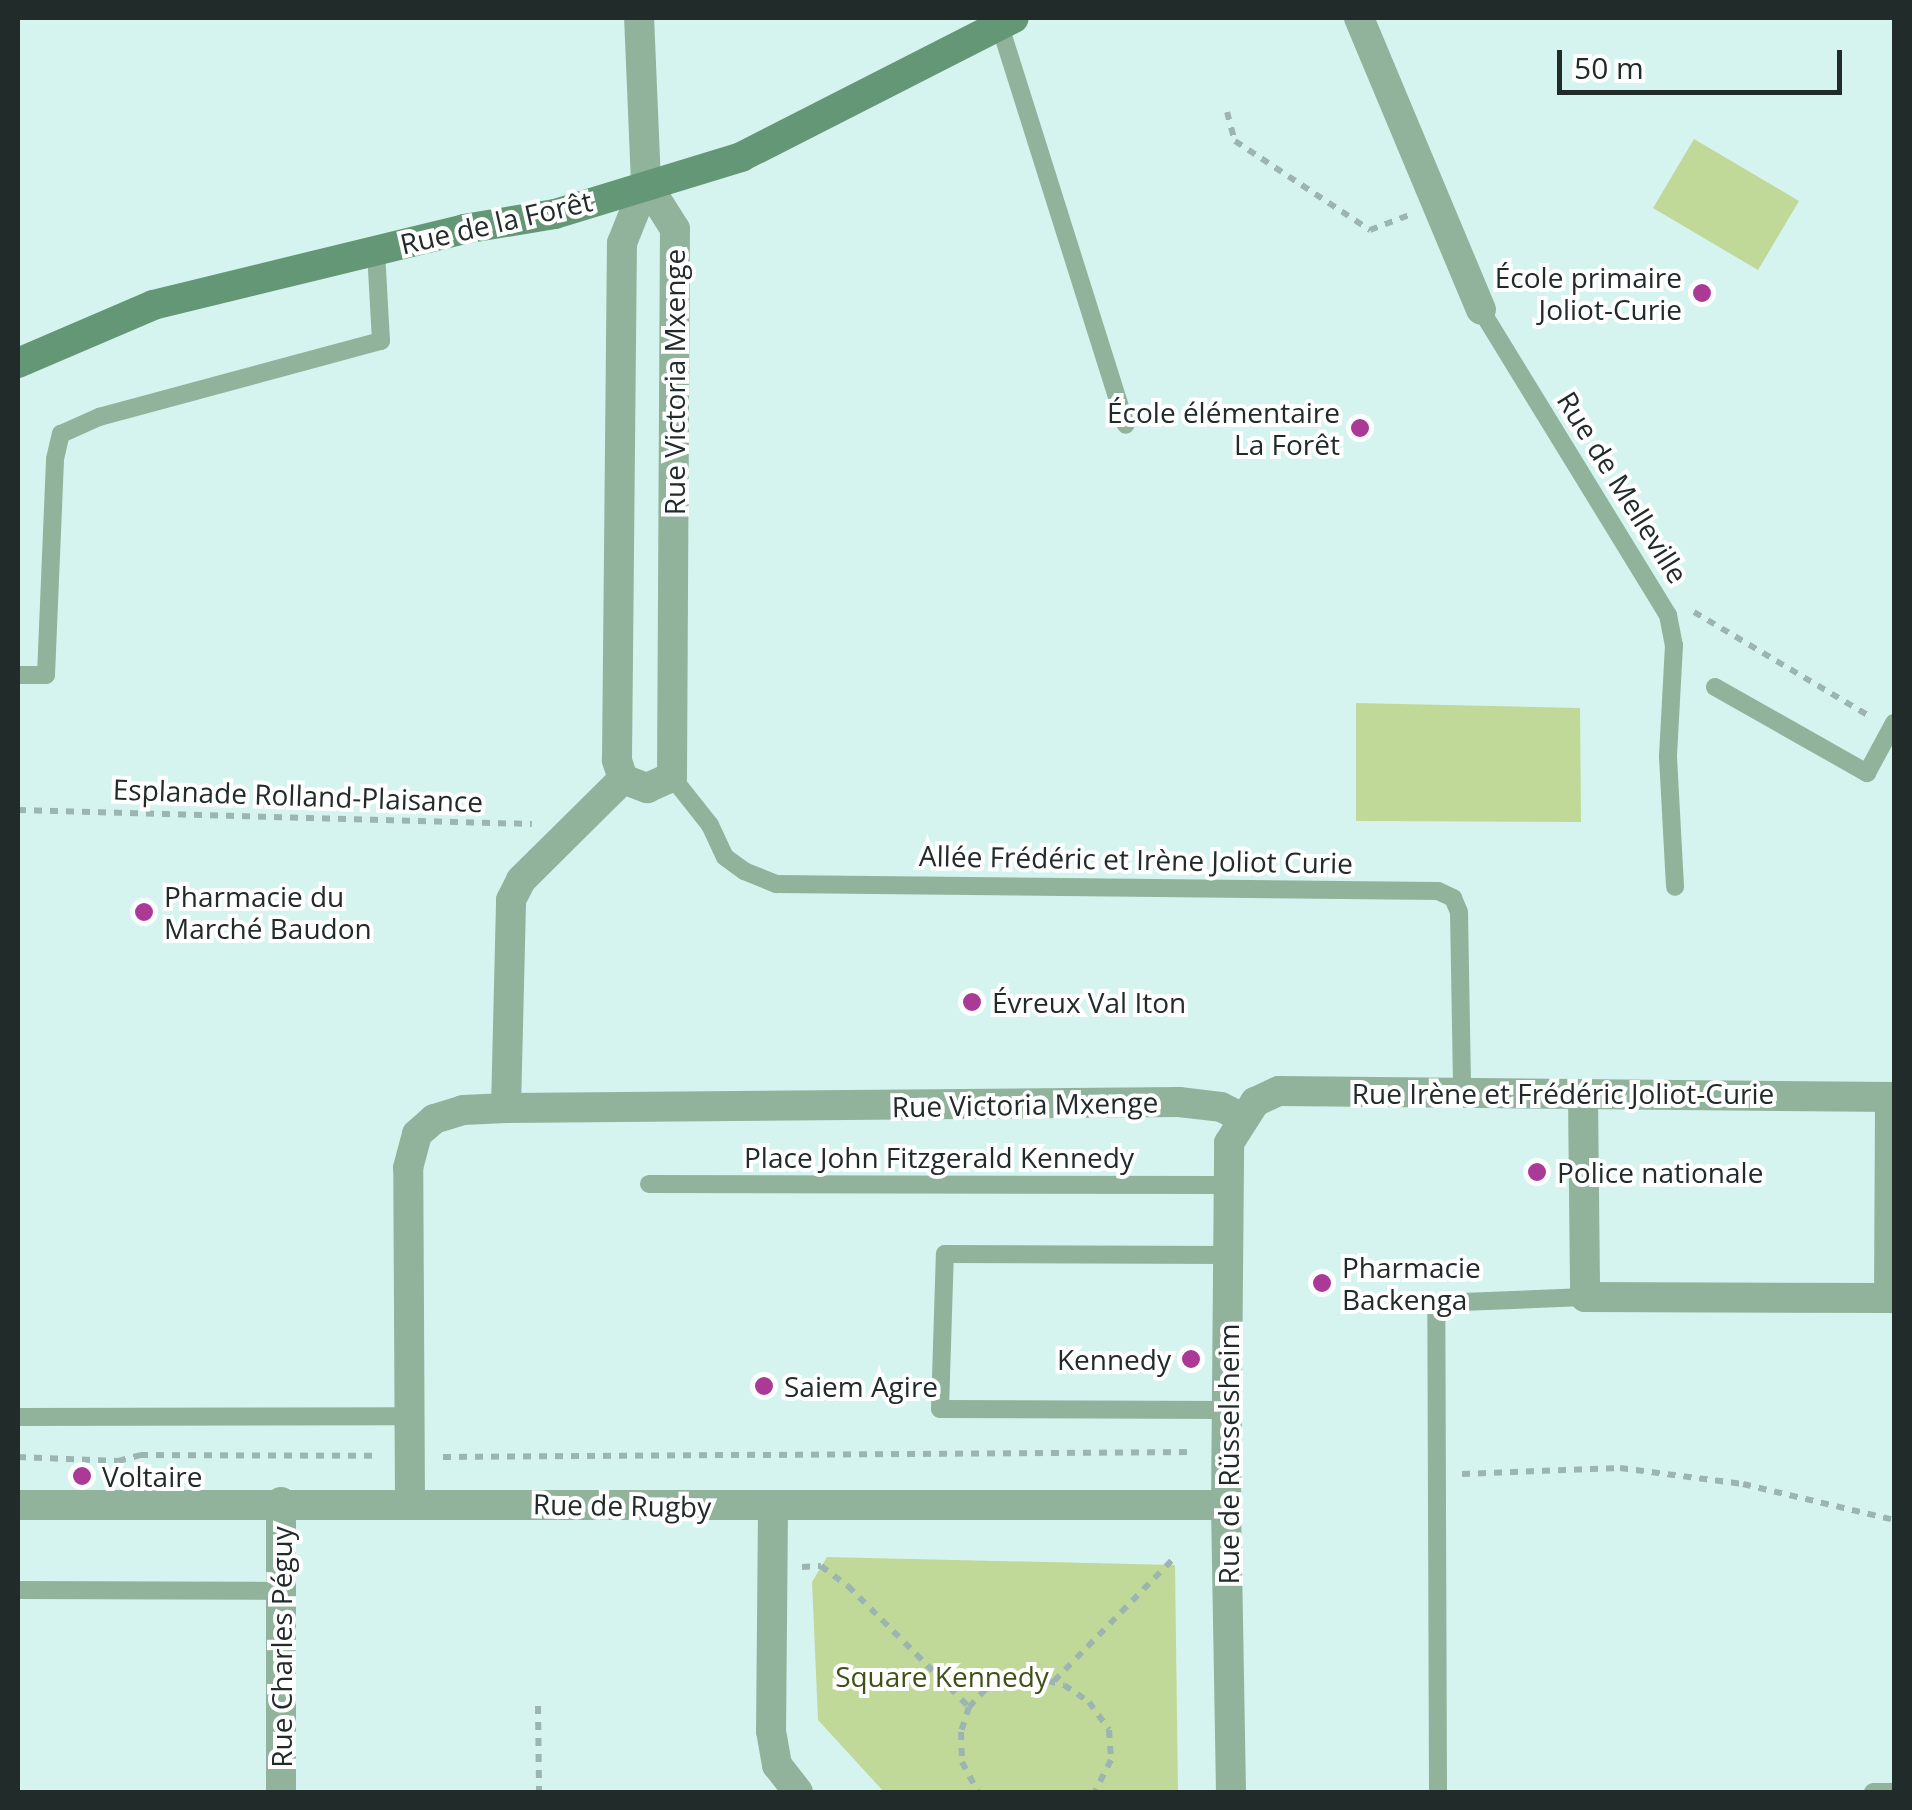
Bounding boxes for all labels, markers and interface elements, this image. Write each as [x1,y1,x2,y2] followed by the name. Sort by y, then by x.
[1562,30,1847,92] scale bar
[1574,47,1644,88] text: 50 m
[397,184,595,260] street label: Rue de la Forêt
[657,249,691,515] street label: Rue Victoria Mxenge
[1495,260,1682,326] place label: École primaire Joliot-Curie
[1691,282,1713,304] marker: École primaire Joliot-Curie
[1551,385,1695,589] street label: Rue de Melleville
[1107,395,1340,461] place label: École élémentaire La Forêt
[1349,417,1371,439] marker: École élémentaire La Forêt
[112,772,484,818] street label: Esplanade Rolland-Plaisance
[919,838,1353,880] street label: Allée Frédéric et Irène Joliot Curie
[164,879,372,945] place label: Pharmacie du Marché Baudon
[133,901,155,923] marker: Pharmacie du Marché Baudon
[992,985,1186,1019] place label: Évreux Val Iton
[961,991,983,1013] marker: Évreux Val Iton
[1352,1076,1774,1110] street label: Rue Irène et Frédéric Joliot-Curie
[892,1085,1158,1123] street label: Rue Victoria Mxenge
[744,1140,1134,1174] street label: Place John Fitzgerald Kennedy
[1557,1155,1763,1189] place label: Police nationale
[1526,1161,1548,1183] marker: Police nationale
[1342,1250,1481,1316] place label: Pharmacie Backenga
[1311,1272,1333,1294] marker: Pharmacie Backenga
[1211,1324,1245,1584] street label: Rue de Rüsselsheim
[1057,1342,1171,1376] place label: Kennedy
[1180,1348,1202,1370] marker: Kennedy
[784,1369,938,1403] place label: Saiem Agire
[753,1375,775,1397] marker: Saiem Agire
[102,1459,202,1493] place label: Voltaire
[71,1465,93,1487] marker: Voltaire
[533,1487,711,1523] street label: Rue de Rugby
[264,1526,298,1768] street label: Rue Charles Péguy
[835,1659,1049,1693] park label: Square Kennedy

